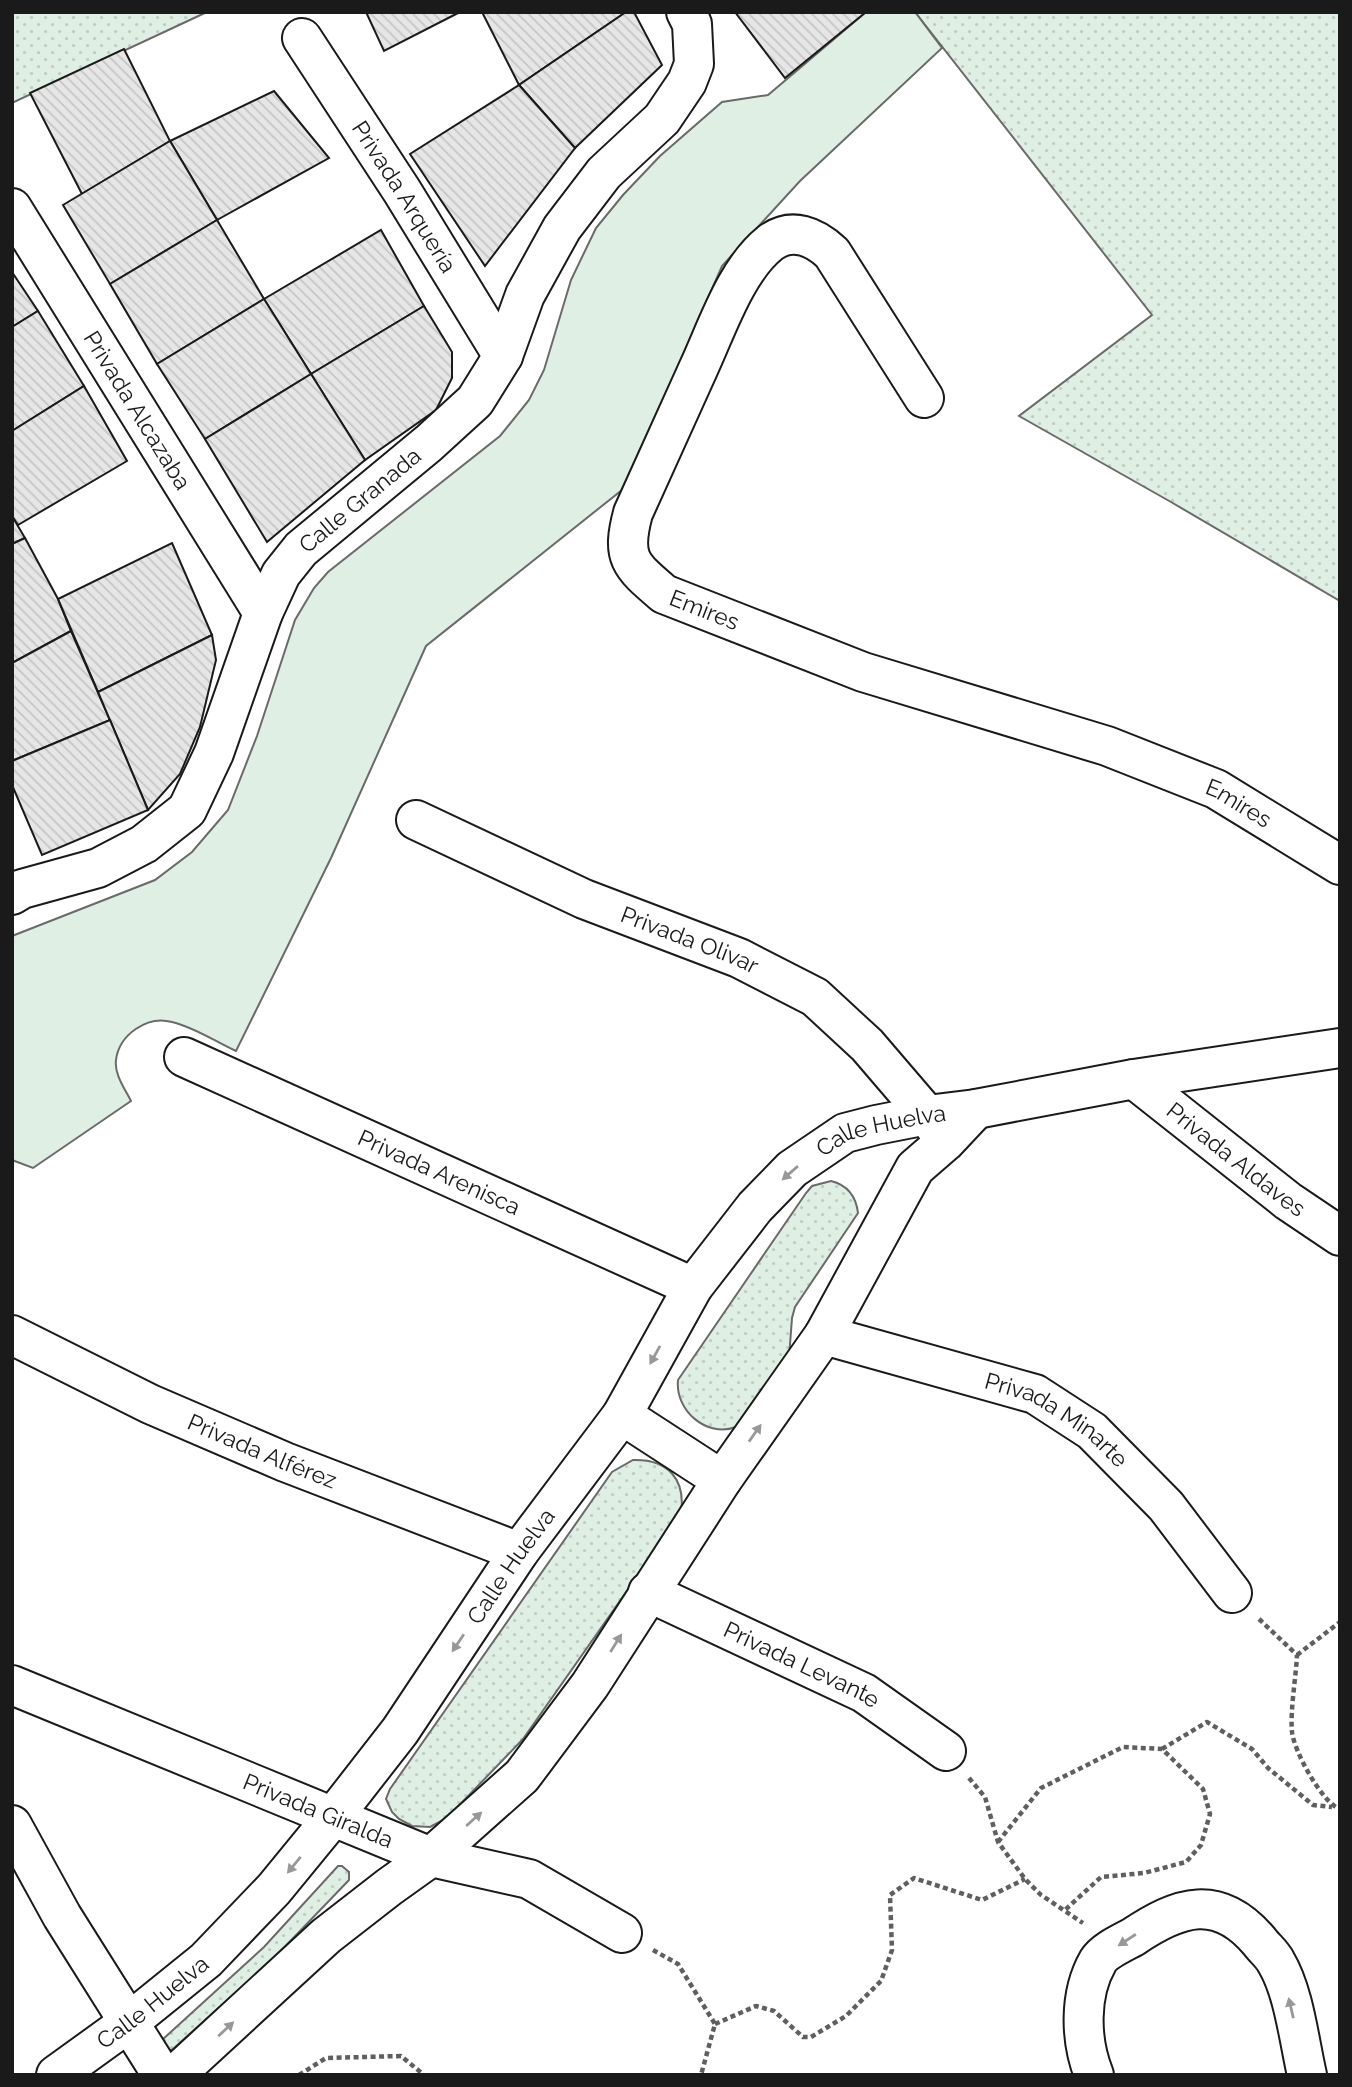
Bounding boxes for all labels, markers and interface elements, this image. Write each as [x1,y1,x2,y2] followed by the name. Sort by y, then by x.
[347,116,463,277] street label: Privada Arquería
[78,326,197,494] street label: Privada Alcazaba
[293,442,426,558] street label: Calle Granada
[666,584,743,635] street label: Emires
[1202,772,1277,833] street label: Emires
[617,900,764,979] street label: Privada Olivar
[1162,1096,1311,1222] street label: Privada Aldaves
[811,1099,947,1162] street label: Calle Huelva
[354,1123,525,1220] street label: Privada Arenisca
[781,1165,799,1181] one-way arrow
[649,1345,661,1364] one-way arrow
[982,1367,1134,1472] street label: Privada Minarte
[184,1408,341,1494] street label: Privada Alférez
[748,1424,762,1442] one-way arrow
[461,1503,560,1629] street label: Calle Huelva
[720,1615,886,1713] street label: Privada Levante
[610,1633,623,1653] one-way arrow
[451,1634,465,1652] one-way arrow
[239,1767,397,1853] street label: Privada Giralda
[465,1811,483,1827] one-way arrow
[287,1857,302,1874] one-way arrow
[1117,1934,1136,1947] one-way arrow
[91,1950,214,2054] street label: Calle Huelva
[1286,1997,1297,2019] one-way arrow
[217,2021,234,2037] one-way arrow

